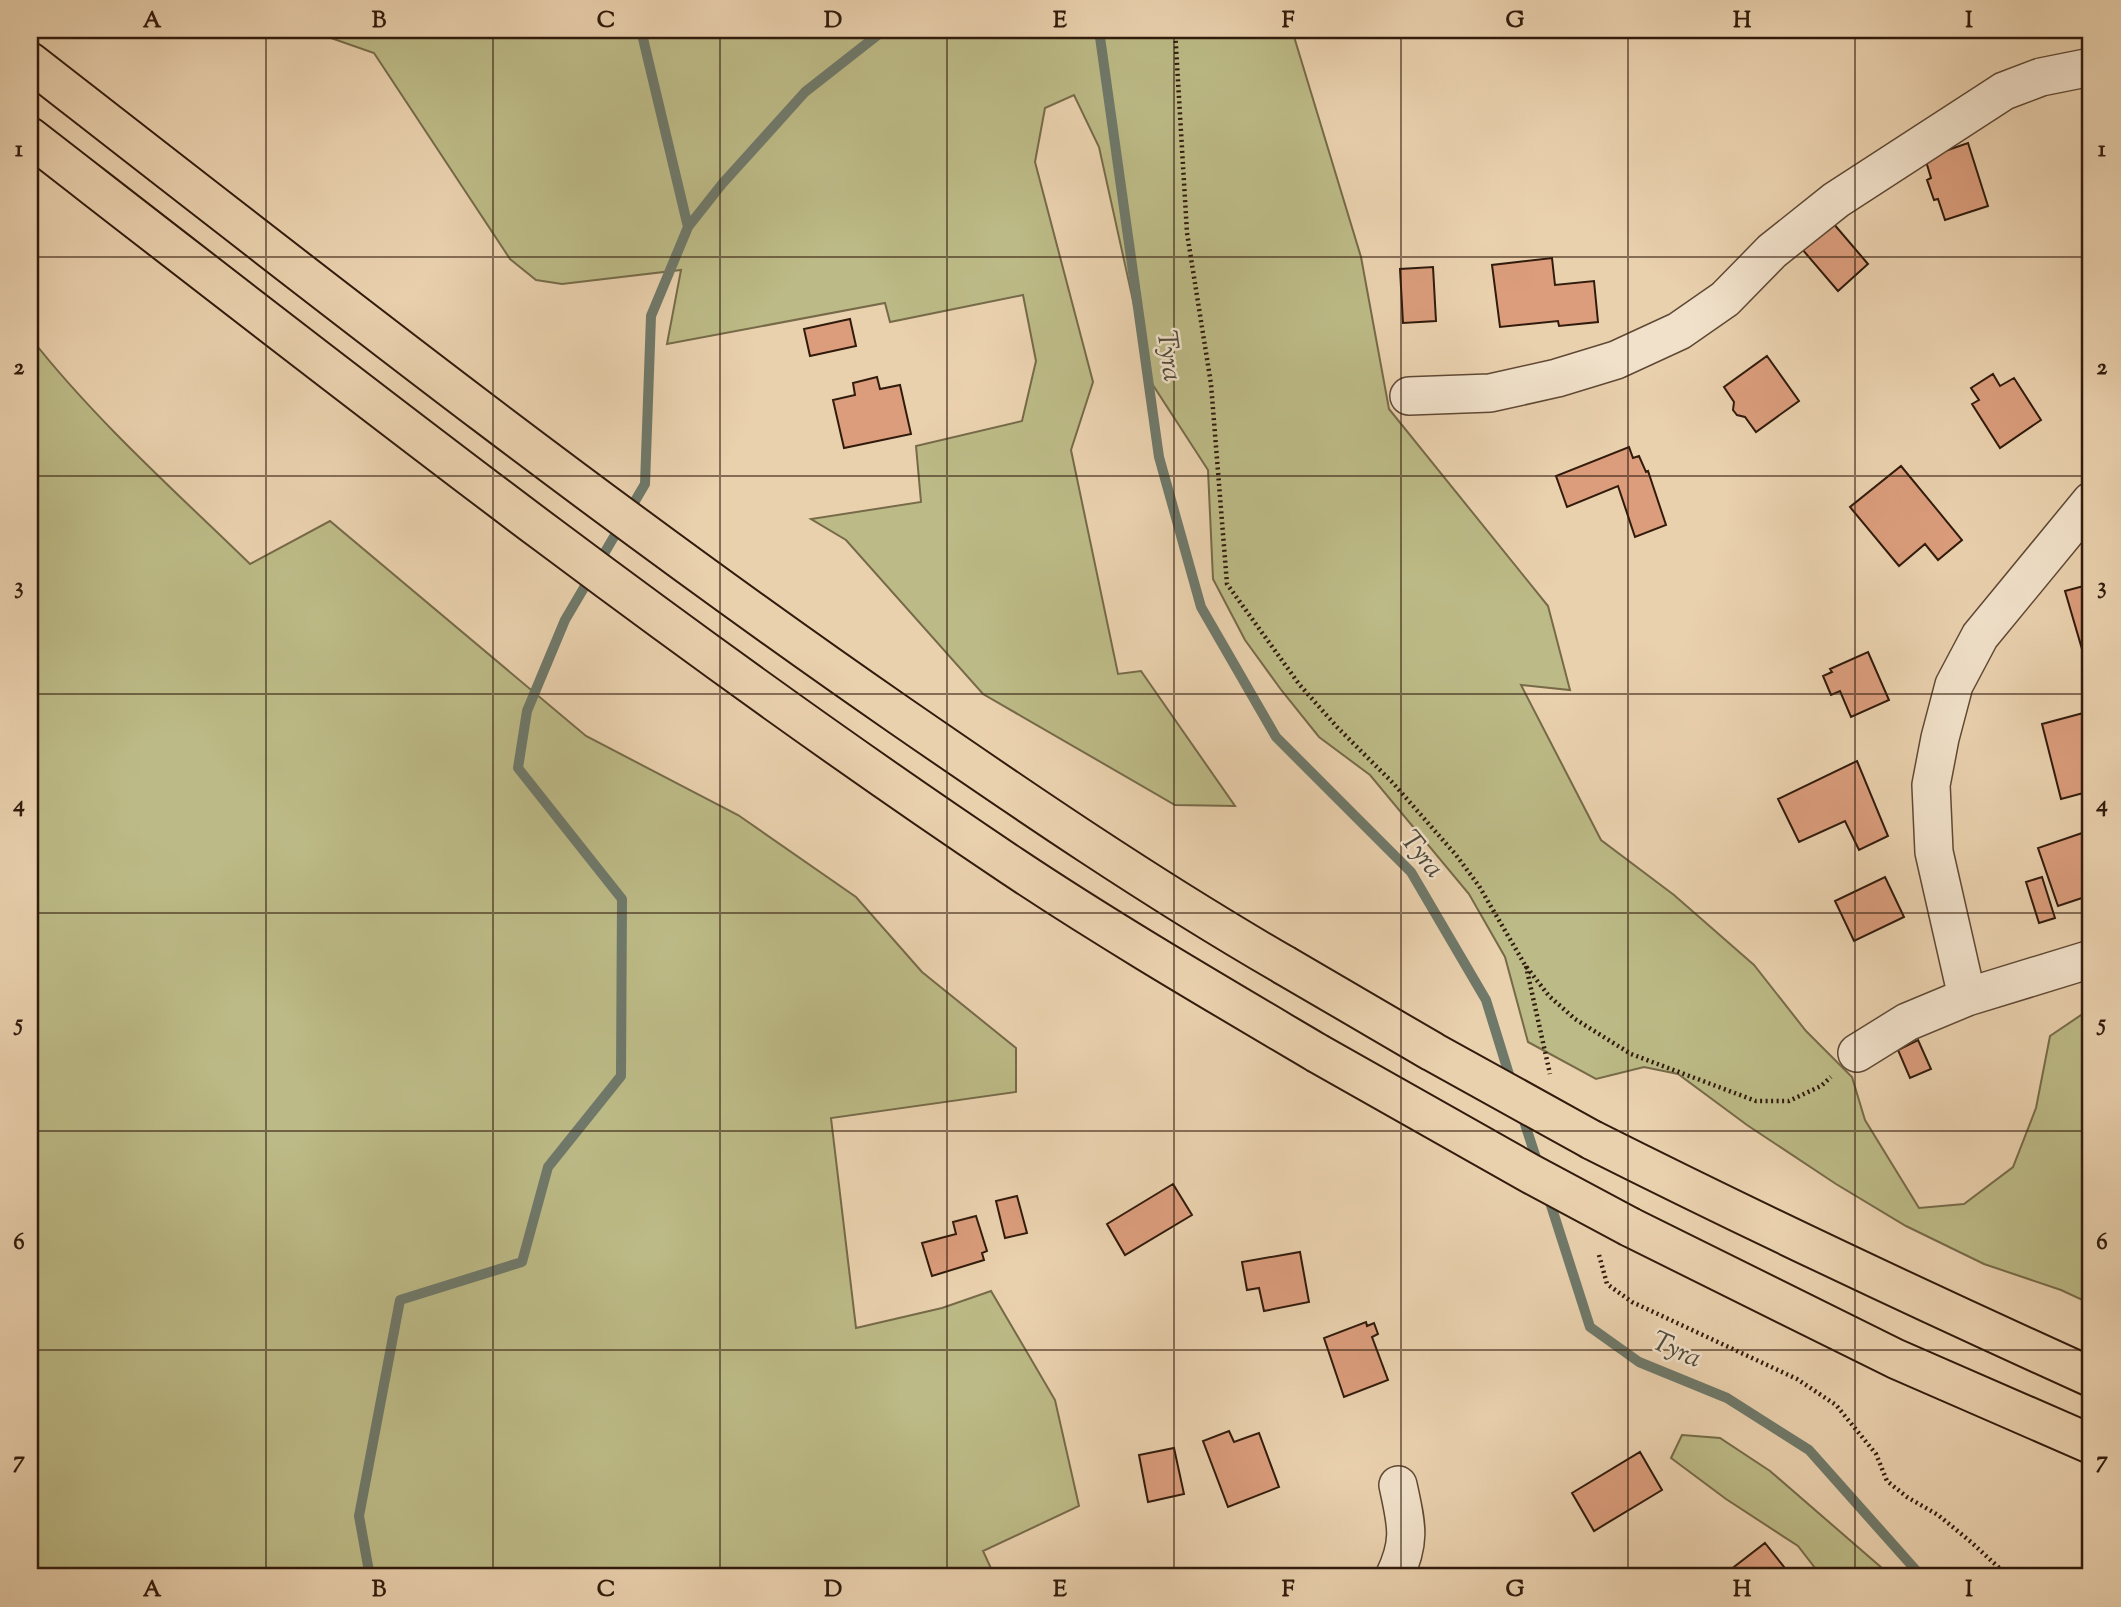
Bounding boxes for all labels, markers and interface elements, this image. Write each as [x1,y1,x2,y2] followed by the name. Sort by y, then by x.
[143,5,162,38] text: A
[372,5,387,38] text: B
[597,5,615,38] text: C
[824,5,842,38] text: D
[1053,5,1067,38] text: E
[1282,5,1295,38] text: F
[1506,5,1525,38] text: G
[1733,5,1752,38] text: H
[1965,5,1973,38] text: I
[15,134,23,167] text: 1
[2098,134,2106,167] text: 1
[1145,328,1191,384] water label: Tyra
[14,352,25,385] text: 2
[2097,352,2108,385] text: 2
[14,571,24,604] text: 3
[2097,571,2107,604] text: 3
[12,789,25,822] text: 4
[2095,789,2108,822] text: 4
[1389,823,1453,887] water label: Tyra
[13,1008,23,1041] text: 5
[2096,1008,2106,1041] text: 5
[13,1227,25,1260] text: 6
[2096,1227,2108,1260] text: 6
[1645,1322,1707,1380] water label: Tyra
[13,1445,25,1478] text: 7
[2096,1445,2108,1478] text: 7
[143,1574,162,1607] text: A
[372,1574,387,1607] text: B
[597,1574,615,1607] text: C
[824,1574,842,1607] text: D
[1053,1574,1067,1607] text: E
[1282,1574,1295,1607] text: F
[1506,1574,1525,1607] text: G
[1733,1574,1752,1607] text: H
[1965,1574,1973,1607] text: I

